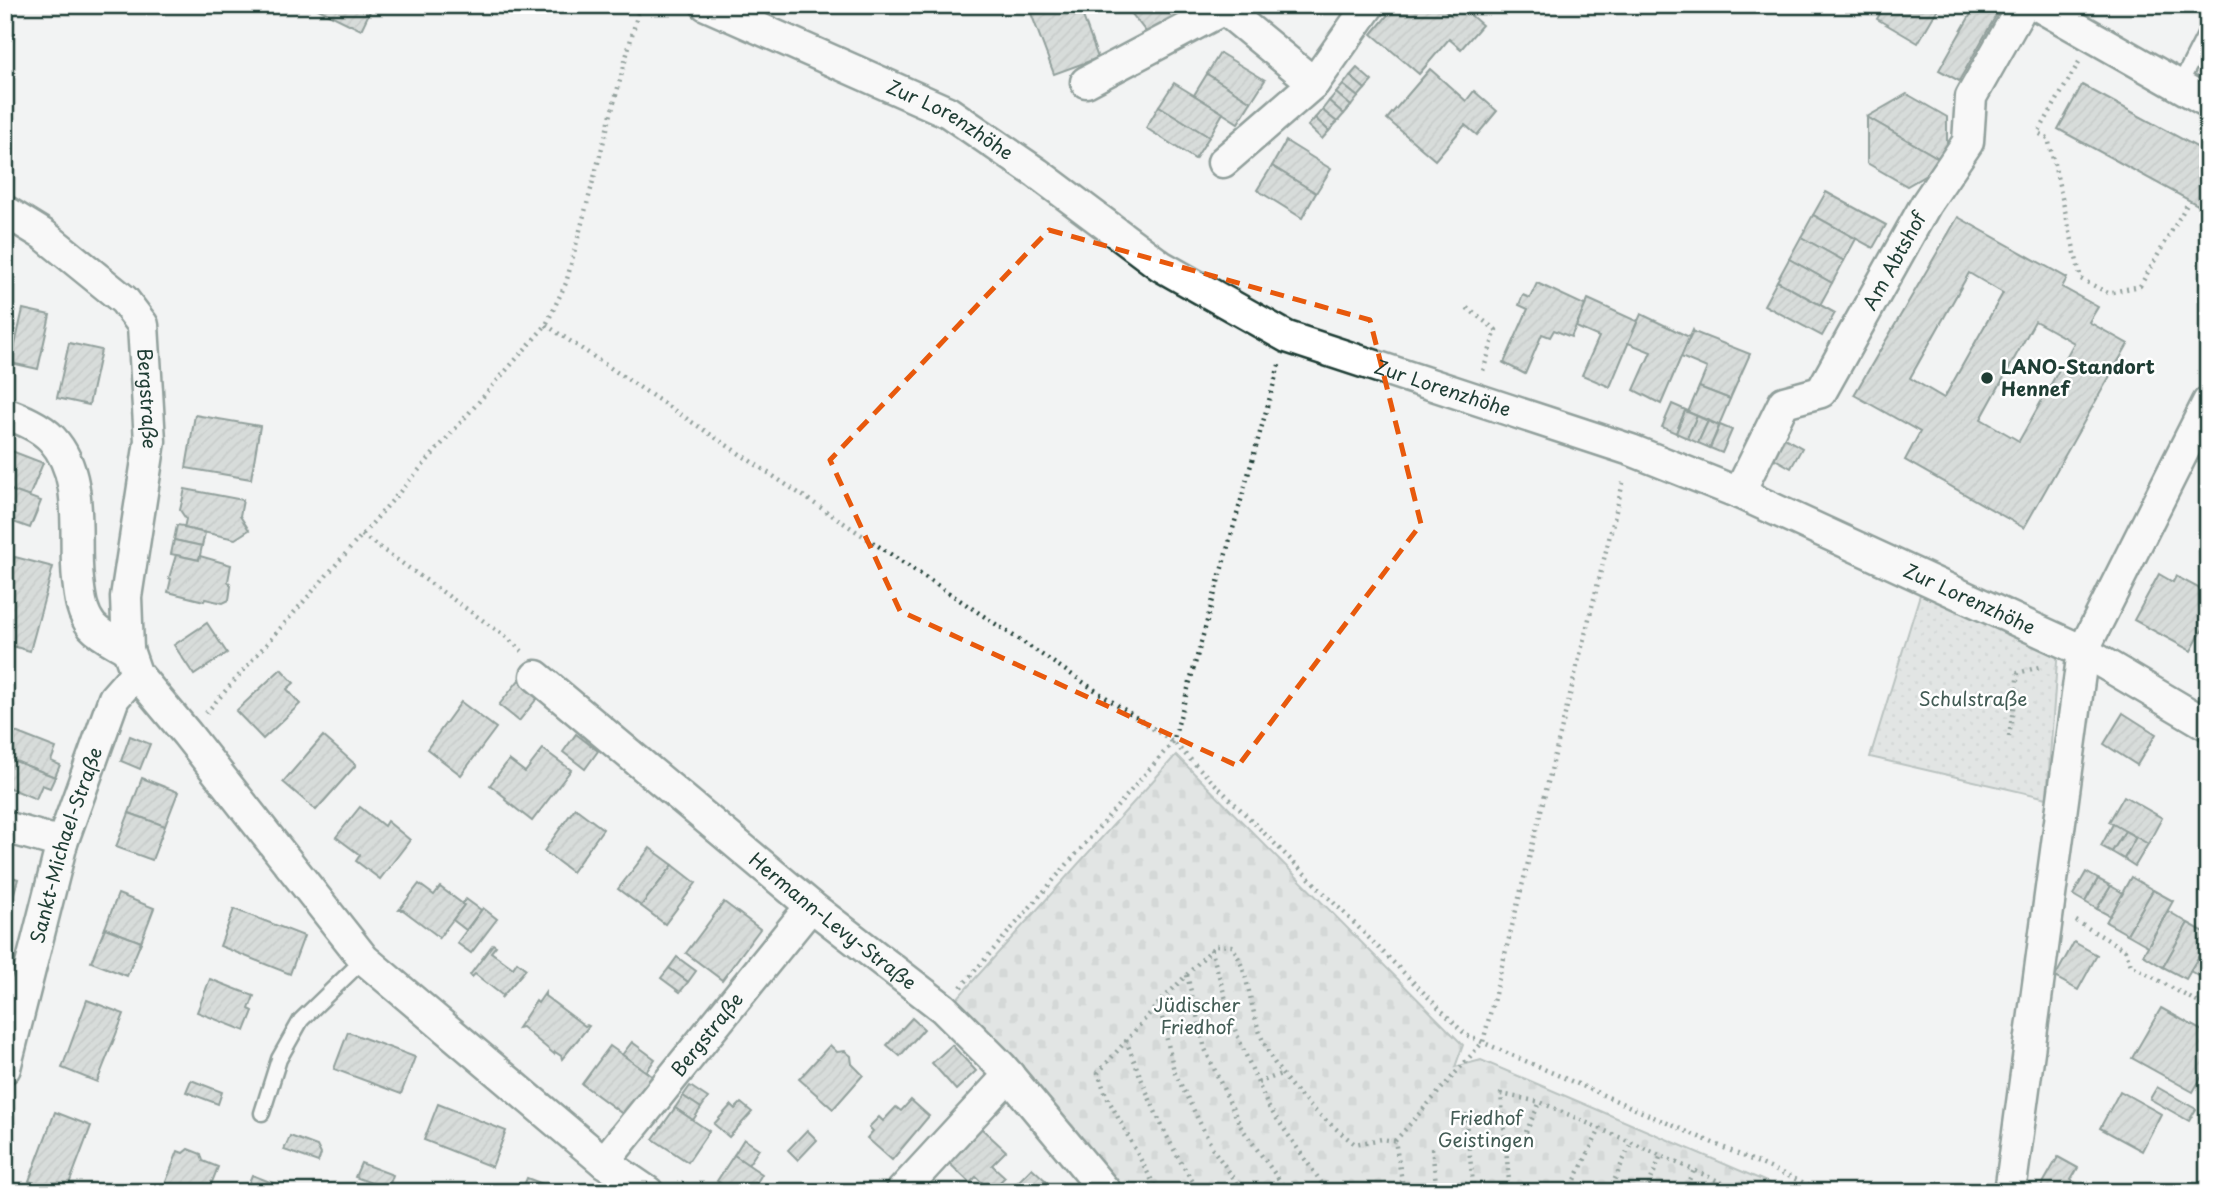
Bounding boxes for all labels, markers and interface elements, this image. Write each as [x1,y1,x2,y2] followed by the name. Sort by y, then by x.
[883,72,1020,166] street label: Zur Lorenzhöhe
[1855,205,1933,315] street label: Am Abtshof
[131,347,165,451] street label: Bergstraße
[1371,352,1515,423] street label: Zur Lorenzhöhe
[2001,352,2155,402] place label: LANO-Standort Hennef
[1979,370,1995,386] marker: LANO-Standort Hennef
[1899,556,2040,640] street label: Zur Lorenzhöhe
[1919,684,2027,712] park label: Schulstraße
[22,743,108,946] street label: Sankt-Michael-Straße
[744,845,923,996] street label: Hermann-Levy-Straße
[664,986,749,1082] street label: Bergstraße
[1154,990,1241,1040] park label: Jüdischer Friedhof
[1438,1103,1534,1153] park label: Friedhof Geistingen

